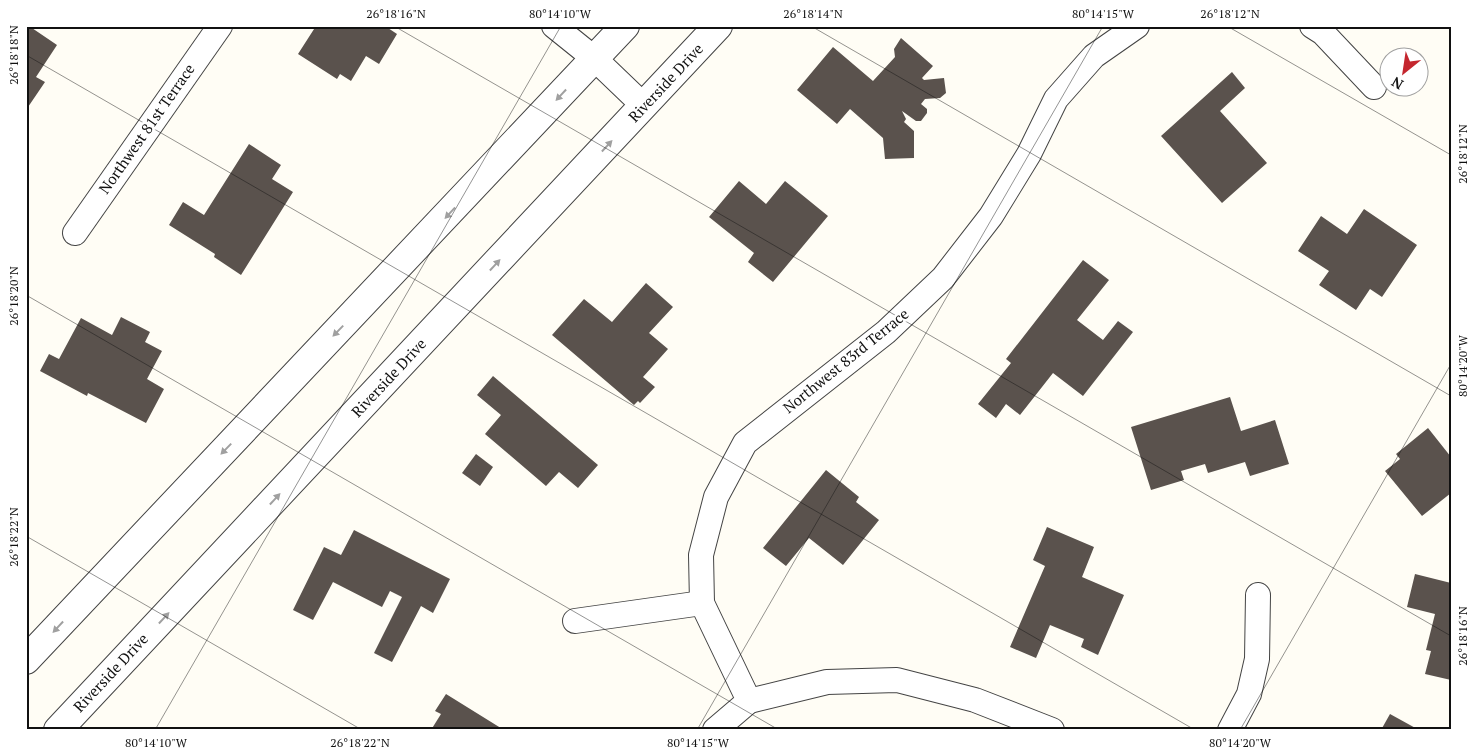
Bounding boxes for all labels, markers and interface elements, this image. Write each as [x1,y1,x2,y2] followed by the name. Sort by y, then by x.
[366,6,426,21] text: 26°18'16"N
[529,6,592,21] text: 80°14'10"W
[783,6,843,21] text: 26°18'14"N
[1072,6,1135,21] text: 80°14'15"W
[1200,6,1260,21] text: 26°18'12"N
[6,25,21,85] text: 26°18'18"N
[624,39,707,126] street label: Riverside Drive
[1380,48,1430,98] north arrow
[94,59,199,197] street label: Northwest 81st Terrace
[1388,73,1407,95] text: N
[555,88,567,100] one-way arrow
[1455,124,1470,184] text: 26°18'12"N
[601,141,613,153] one-way arrow
[444,207,456,219] one-way arrow
[489,259,501,271] one-way arrow
[6,266,21,326] text: 26°18'20"N
[778,303,912,417] street label: Northwest 83rd Terrace
[332,325,344,337] one-way arrow
[347,334,430,421] street label: Riverside Drive
[1455,334,1470,397] text: 80°14'20"W
[220,443,232,455] one-way arrow
[269,494,281,506] one-way arrow
[6,507,21,567] text: 26°18'22"N
[1455,606,1470,666] text: 26°18'16"N
[158,612,170,624] one-way arrow
[52,620,64,632] one-way arrow
[69,629,152,716] street label: Riverside Drive
[125,735,188,750] text: 80°14'10"W
[330,735,390,750] text: 26°18'22"N
[667,735,730,750] text: 80°14'15"W
[1209,735,1272,750] text: 80°14'20"W

